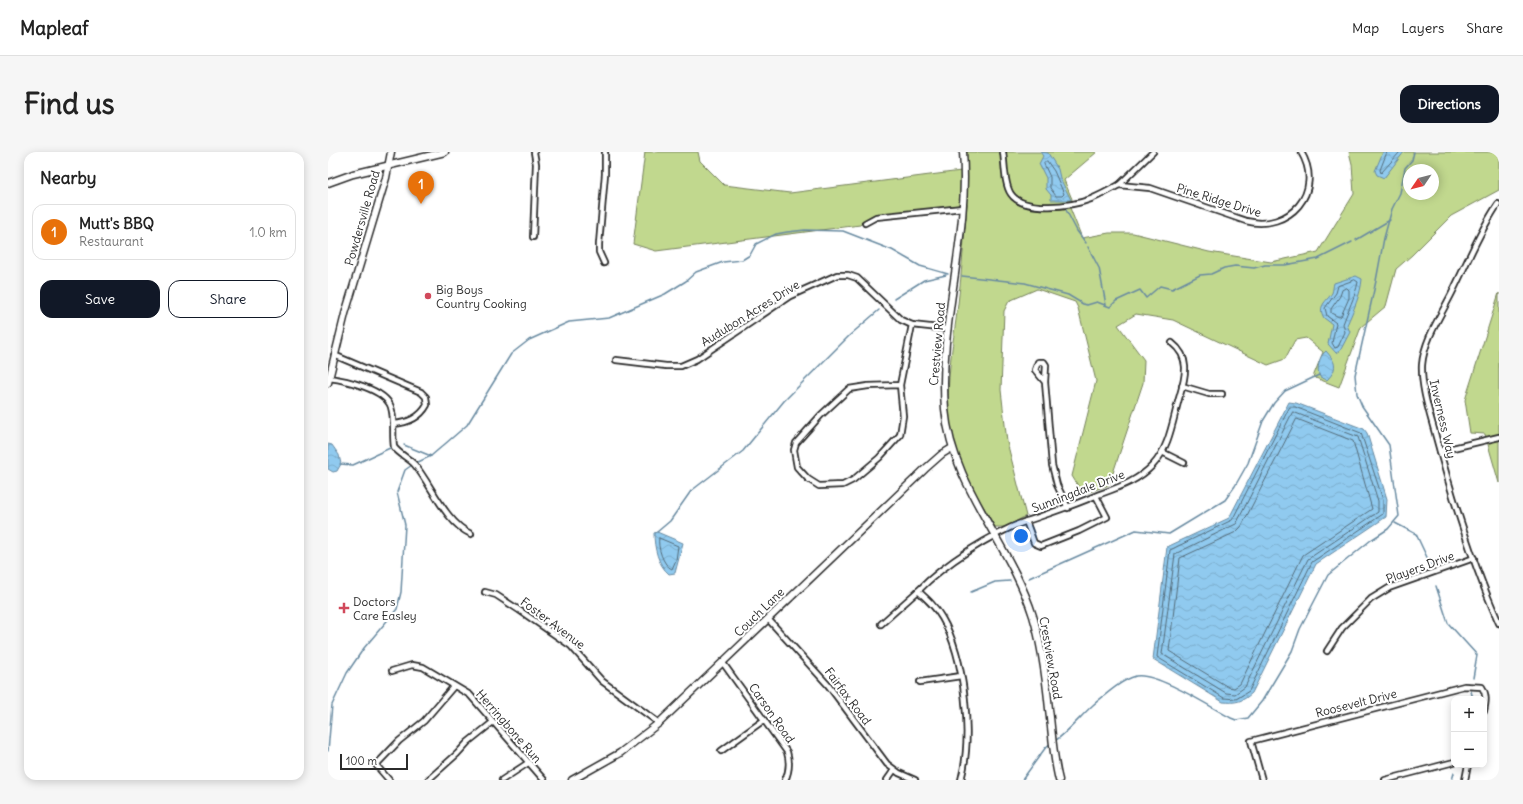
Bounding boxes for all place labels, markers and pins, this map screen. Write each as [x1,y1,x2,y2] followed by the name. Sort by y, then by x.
[408,171,434,204] pin: 1
[436,282,527,311] place label: Big Boys Country Cooking
[423,291,433,301] marker: Big Boys Country Cooking
[353,594,417,623] place label: Doctors Care Easley
[338,602,350,614] marker: Doctors Care Easley

